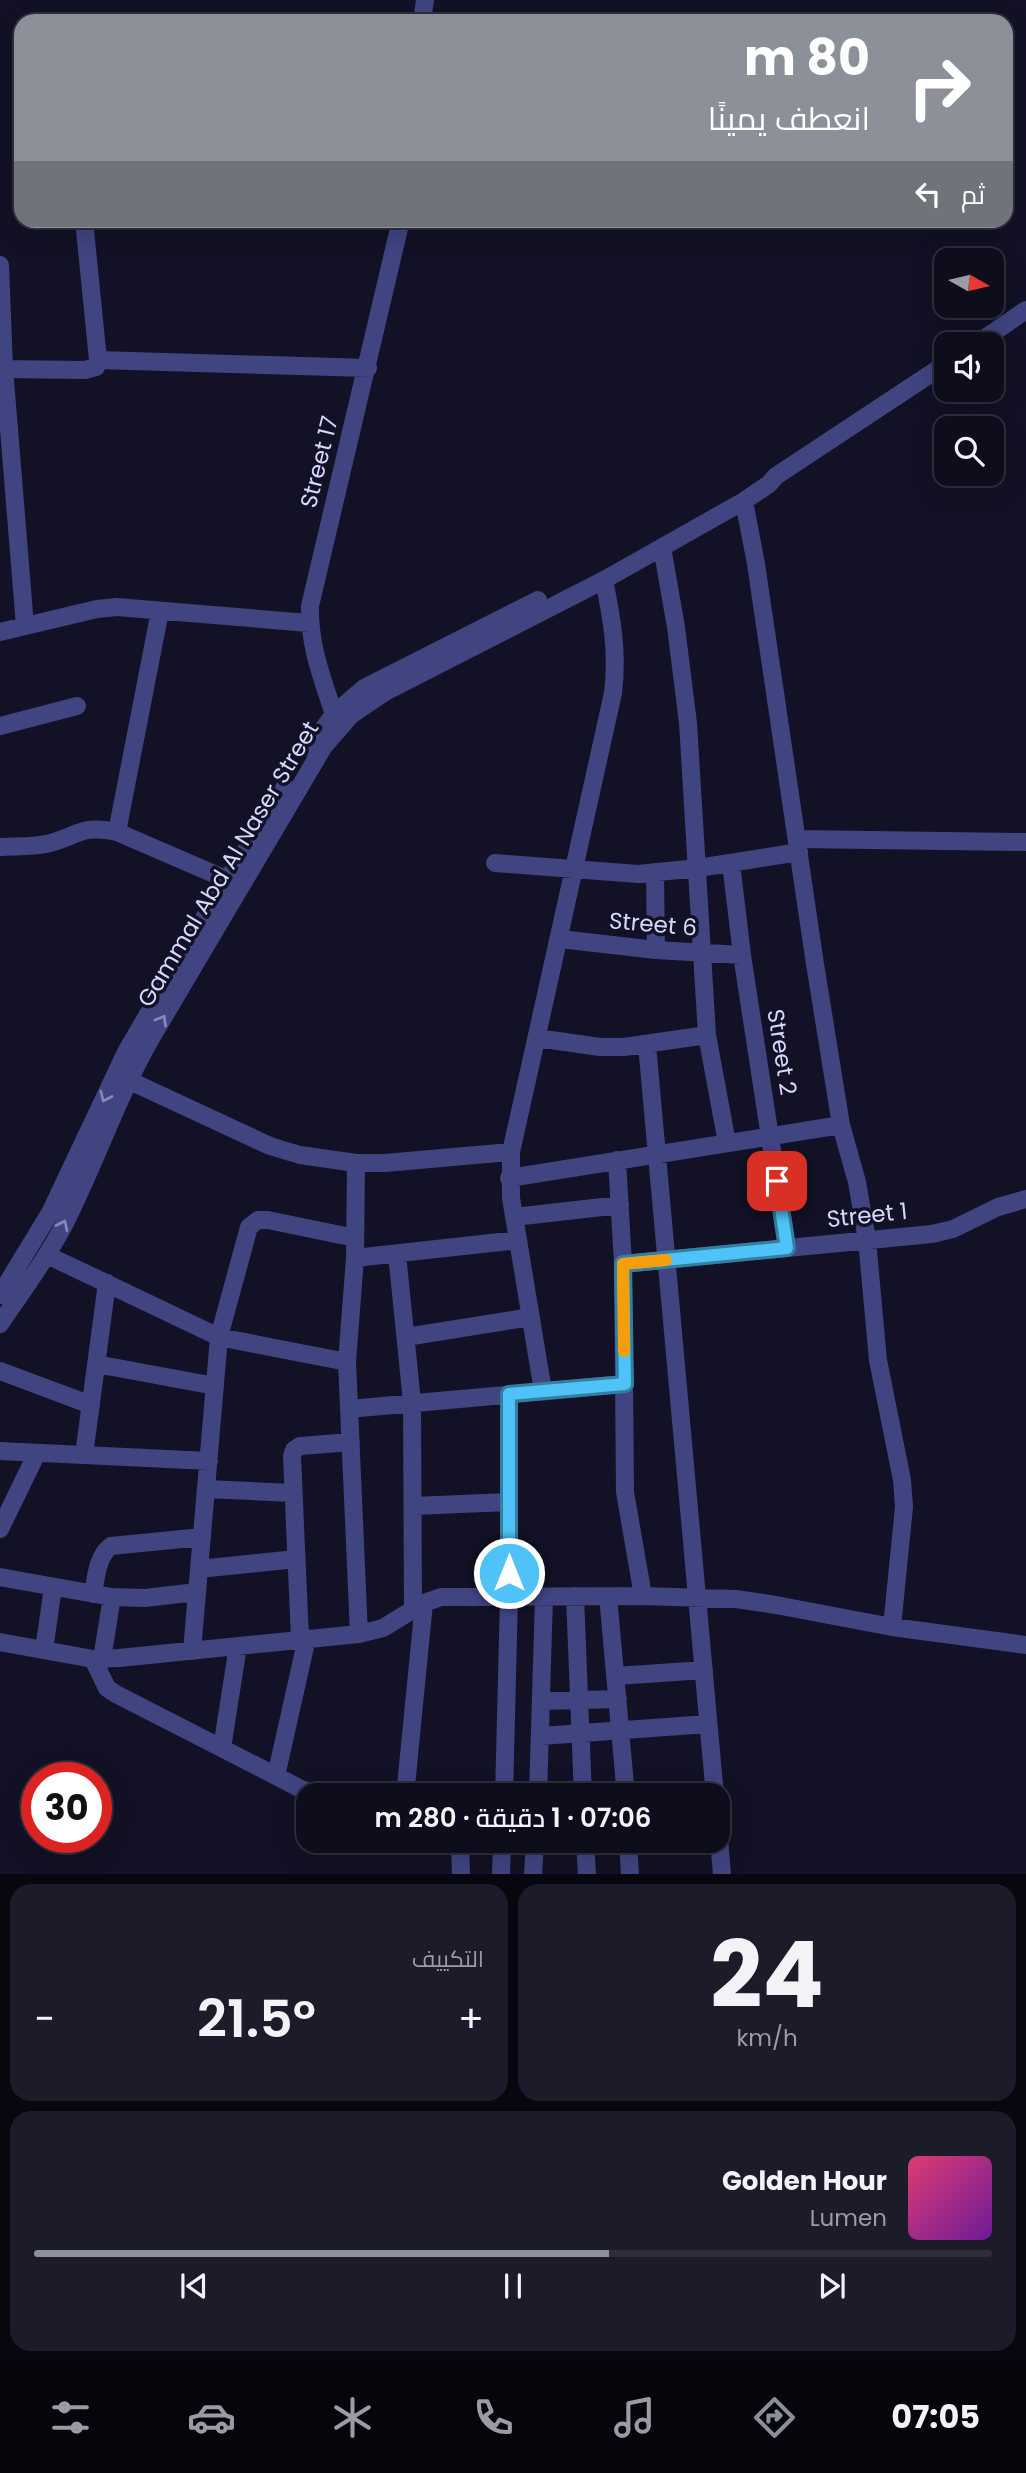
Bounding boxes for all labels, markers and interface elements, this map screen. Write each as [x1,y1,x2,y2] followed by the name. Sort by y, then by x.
[744,24,870,92] text: 80 m
[894,42,985,133] icon: right
[708,96,870,141] text: انعطف يمينًا
[909,175,947,213] icon: left
[961,177,985,213] text: ثم
[934,248,1004,318] north arrow
[934,248,1004,486] map controls
[934,332,1004,402] button: sound
[292,413,346,511] street label: Street 17
[934,416,1004,486] button: search
[130,715,326,1013] street label: Gammal Abd Al Naser Street
[608,904,698,944] street label: Street 6
[759,1007,805,1097] street label: Street 2
[153,1015,166,1028] one-way arrow
[99,1090,113,1102] one-way arrow
[747,1151,807,1211] pin
[758,1162,796,1200] icon: arrive
[825,1195,909,1235] street label: Street 1
[55,1220,69,1232] one-way arrow
[472,1536,546,1610] position arrow
[21,1762,112,1853] speed limit sign: 30
[375,1800,651,1836] text: 07:06 · 1 دقيقة · 280 m
[710,1911,824,2039] text: 24
[412,1943,484,1975] text: التكييف
[197,1982,316,2055] text: 21.5°
[34,1992,55,2045] text: −
[458,1992,484,2045] text: +
[736,2022,798,2054] text: km/h
[722,2163,887,2199] text: Golden Hour
[810,2202,887,2234] text: Lumen
[175,2267,213,2305] icon: previous
[494,2267,532,2305] icon: pause
[813,2267,851,2305] icon: next
[46,2393,95,2442] icon: filters
[187,2393,236,2442] icon: car
[328,2393,377,2442] icon: climate
[469,2393,518,2442] icon: phone
[610,2393,659,2442] icon: music
[750,2393,799,2442] icon: directions
[891,2394,980,2439] text: 07:05

